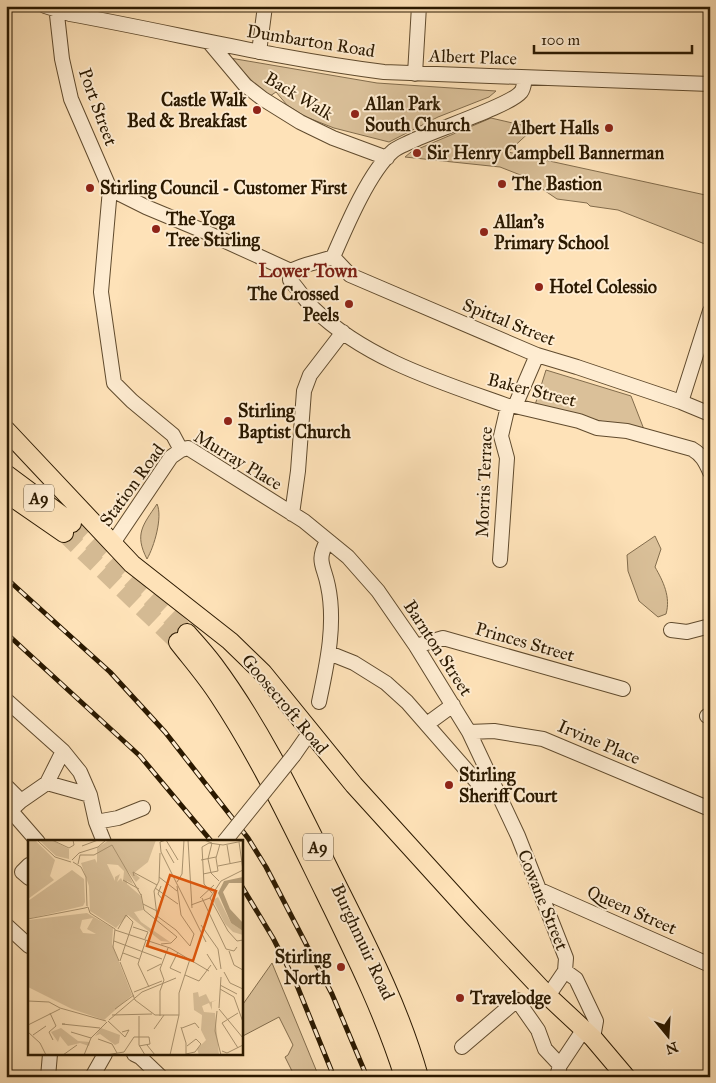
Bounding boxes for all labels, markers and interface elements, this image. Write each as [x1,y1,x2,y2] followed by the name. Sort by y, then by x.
[245,20,377,62] street label: Dumbarton Road
[534,22,691,54] scale bar
[541,31,581,49] text: 100 m
[428,44,517,70] street label: Albert Place
[74,65,122,149] street label: Port Street
[261,67,338,125] street label: Back Walk
[127,89,248,132] place label: Castle Walk Bed & Breakfast
[364,93,471,136] place label: Allan Park South Church
[251,104,263,116] marker: Castle Walk Bed & Breakfast
[349,108,361,120] marker: Allan Park South Church
[508,117,599,139] place label: Albert Halls
[603,122,615,134] marker: Albert Halls
[427,142,664,165] place label: Sir Henry Campbell Bannerman
[411,147,423,159] marker: Sir Henry Campbell Bannerman
[511,173,602,195] place label: The Bastion
[100,177,348,200] place label: Stirling Council - Customer First
[496,178,508,190] marker: The Bastion
[84,182,96,194] marker: Stirling Council - Customer First
[165,208,260,252] place label: The Yoga Tree Stirling
[493,211,610,255] place label: Allan's Primary School
[150,223,162,235] marker: The Yoga Tree Stirling
[478,226,490,238] marker: Allan's Primary School
[259,259,358,282] district label: Lower Town
[549,276,657,298] place label: Hotel Colessio
[533,281,545,293] marker: Hotel Colessio
[247,283,340,326] place label: The Crossed Peels
[459,293,559,351] street label: Spittal Street
[343,298,355,310] marker: The Crossed Peels
[485,368,579,412] street label: Baker Street
[238,400,352,444] place label: Stirling Baptist Church
[222,415,234,427] marker: Stirling Baptist Church
[190,425,286,495] street label: Murray Place
[471,426,497,538] street label: Morris Terrace
[95,439,169,531] street label: Station Road
[24,484,54,512] road number: A9
[399,596,477,701] street label: Barnton Street
[473,617,578,667] street label: Princes Street
[237,650,333,758] street label: Goosecroft Road
[555,715,643,769] street label: Irvine Place
[459,764,558,807] place label: Stirling Sheriff Court
[443,779,455,791] marker: Stirling Sheriff Court
[303,834,333,860] road number: A9
[28,840,242,1056] inset map
[513,846,573,954] street label: Cowane Street
[584,880,681,940] street label: Queen Street
[326,881,399,1004] street label: Burghmuir Road
[275,946,332,989] place label: Stirling North
[335,961,347,973] marker: Stirling North
[469,987,551,1010] place label: Travelodge
[454,992,466,1004] marker: Travelodge
[644,1010,694,1060] north arrow
[663,1038,680,1058] text: N

